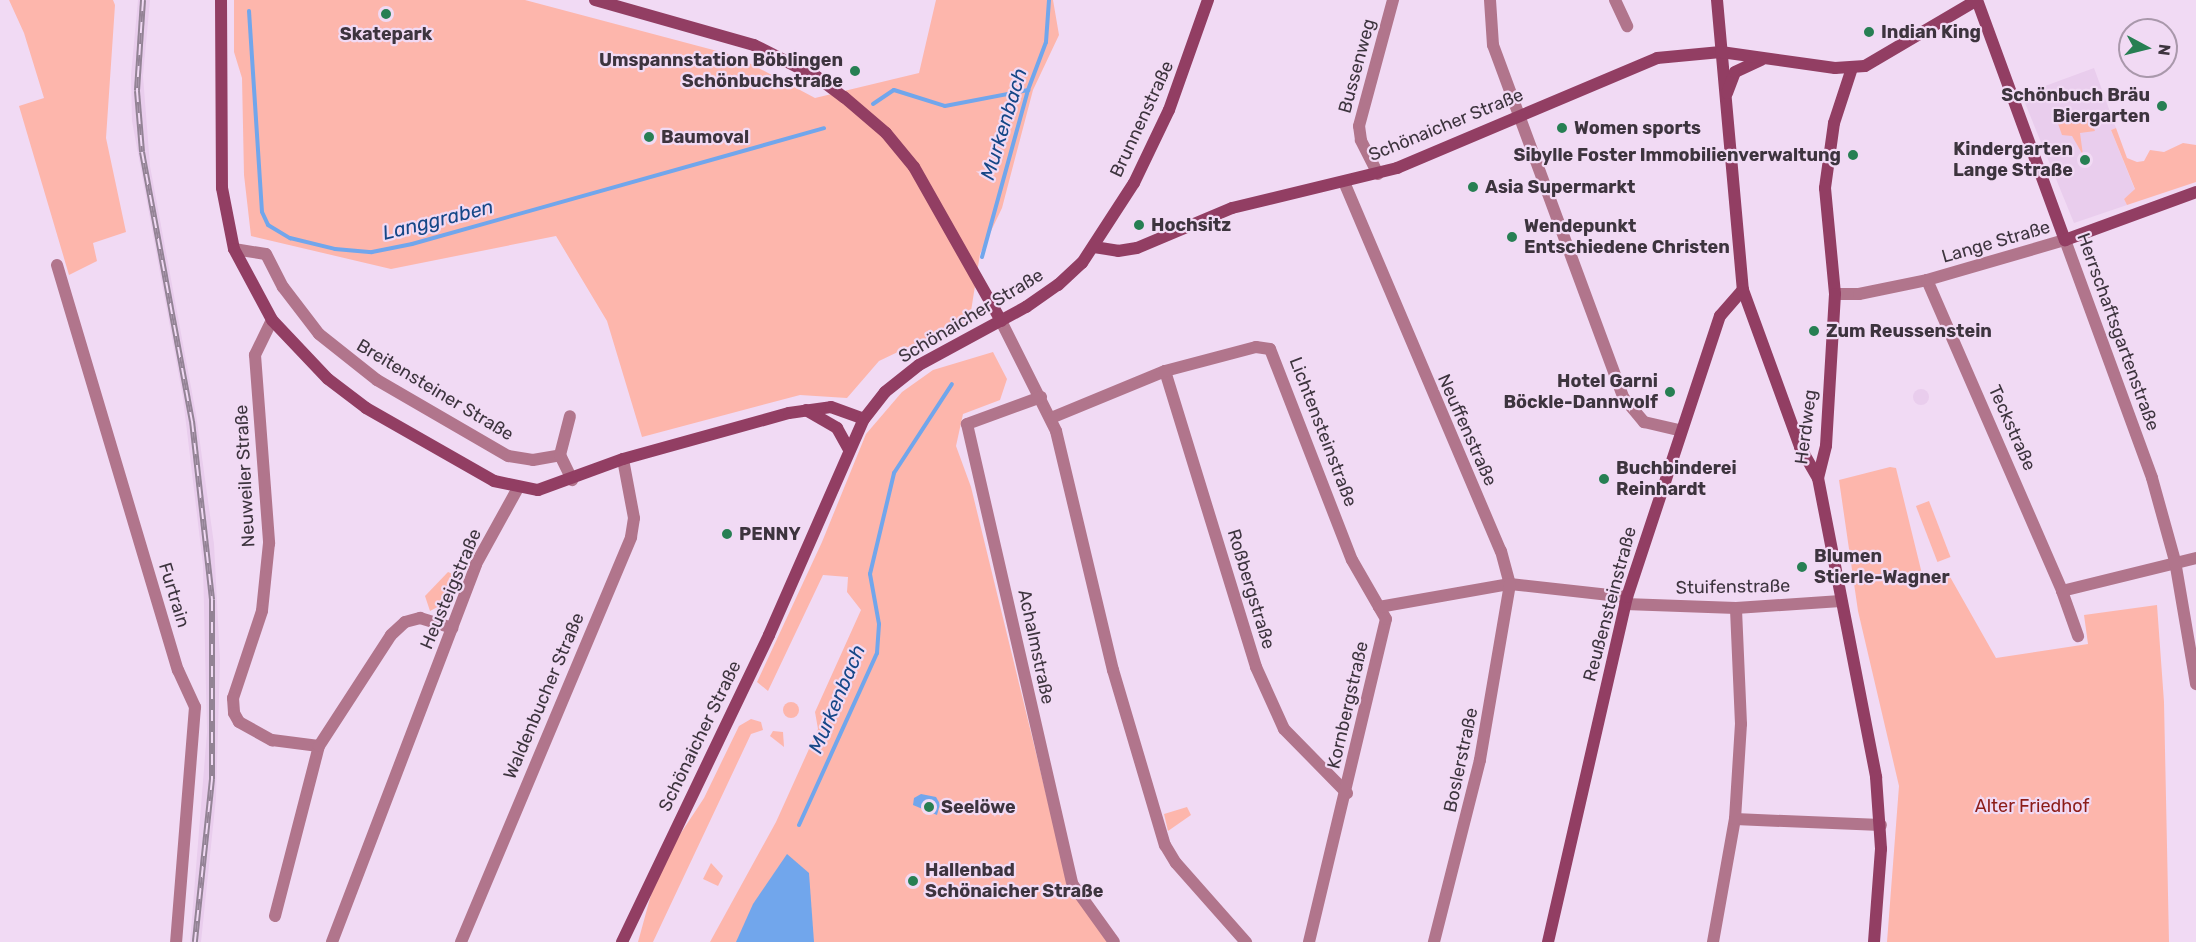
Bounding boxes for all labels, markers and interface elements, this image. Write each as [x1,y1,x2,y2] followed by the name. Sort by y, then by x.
[379,7,393,21] marker: Skatepark
[1334,16,1380,116] street label: Bussenweg
[2118,18,2178,78] north arrow
[1881,21,1981,43] place label: Indian King
[340,23,432,45] place label: Skatepark
[1862,25,1876,39] marker: Indian King
[2154,43,2175,57] text: N
[599,50,843,92] place label: Umspannstation Böblingen Schönbuchstraße
[1106,57,1178,181] street label: Brunnenstraße
[848,64,862,78] marker: Umspannstation Böblingen Schönbuchstraße
[976,65,1032,183] water label: Murkenbach
[1365,84,1527,166] street label: Schönaicher Straße
[2001,85,2150,128] place label: Schönbuch Bräu Biergarten
[2155,99,2169,113] marker: Schönbuch Bräu Biergarten
[1574,117,1701,139] place label: Women sports
[1555,121,1569,135] marker: Women sports
[661,126,749,148] place label: Baumoval
[642,130,656,144] marker: Baumoval
[1953,139,2073,182] place label: Kindergarten Lange Straße
[1513,144,1841,166] place label: Sibylle Foster Immobilienverwaltung
[1846,148,1860,162] marker: Sibylle Foster Immobilienverwaltung
[2078,153,2092,167] marker: Kindergarten Lange Straße
[1485,176,1635,198] place label: Asia Supermarkt
[1466,180,1480,194] marker: Asia Supermarkt
[380,195,496,245] water label: Langgraben
[1151,214,1231,236] place label: Hochsitz
[1524,216,1730,258] place label: Wendepunkt Entschiedene Christen
[1939,216,2053,268] street label: Lange Straße
[1132,218,1146,232] marker: Hochsitz
[1505,230,1519,244] marker: Wendepunkt Entschiedene Christen
[2072,230,2164,434] street label: Herrschaftsgartenstraße
[895,264,1047,368] street label: Schönaicher Straße
[1826,320,1992,342] place label: Zum Reussenstein
[1807,324,1821,338] marker: Zum Reussenstein
[352,334,518,446] street label: Breitensteiner Straße
[1285,354,1361,510] street label: Lichtensteinstraße
[1433,371,1501,489] street label: Neuffenstraße
[1503,371,1658,413] place label: Hotel Garni Böckle-Dannwolf
[1984,382,2040,474] street label: Teckstraße
[1663,385,1677,399] marker: Hotel Garni Böckle-Dannwolf
[1791,388,1821,466] street label: Herdweg
[230,404,260,548] street label: Neuweiler Straße
[1616,458,1737,500] place label: Buchbinderei Reinhardt
[1597,472,1611,486] marker: Buchbinderei Reinhardt
[739,523,801,545] place label: PENNY
[1579,524,1641,684] street label: Reußensteinstraße
[416,526,486,652] street label: Heusteigstraße
[1222,526,1280,652] street label: Roßbergstraße
[720,527,734,541] marker: PENNY
[1814,546,1950,588] place label: Blumen Stierle-Wagner
[154,560,194,630] street label: Furtrain
[1795,560,1809,574] marker: Blumen Stierle-Wagner
[1675,575,1791,599] street label: Stuifenstraße
[1013,588,1059,706] street label: Achalmstraße
[499,609,589,783] street label: Waldenbucher Straße
[1323,639,1373,771] street label: Kornbergstraße
[803,641,871,757] water label: Murkenbach
[654,657,746,815] street label: Schönaicher Straße
[1439,706,1483,814] street label: Boslerstraße
[1974,795,2090,817] park label: Alter Friedhof
[941,796,1016,818] place label: Seelöwe
[922,800,936,814] marker: Seelöwe
[925,860,1104,902] place label: Hallenbad Schönaicher Straße
[906,874,920,888] marker: Hallenbad Schönaicher Straße

